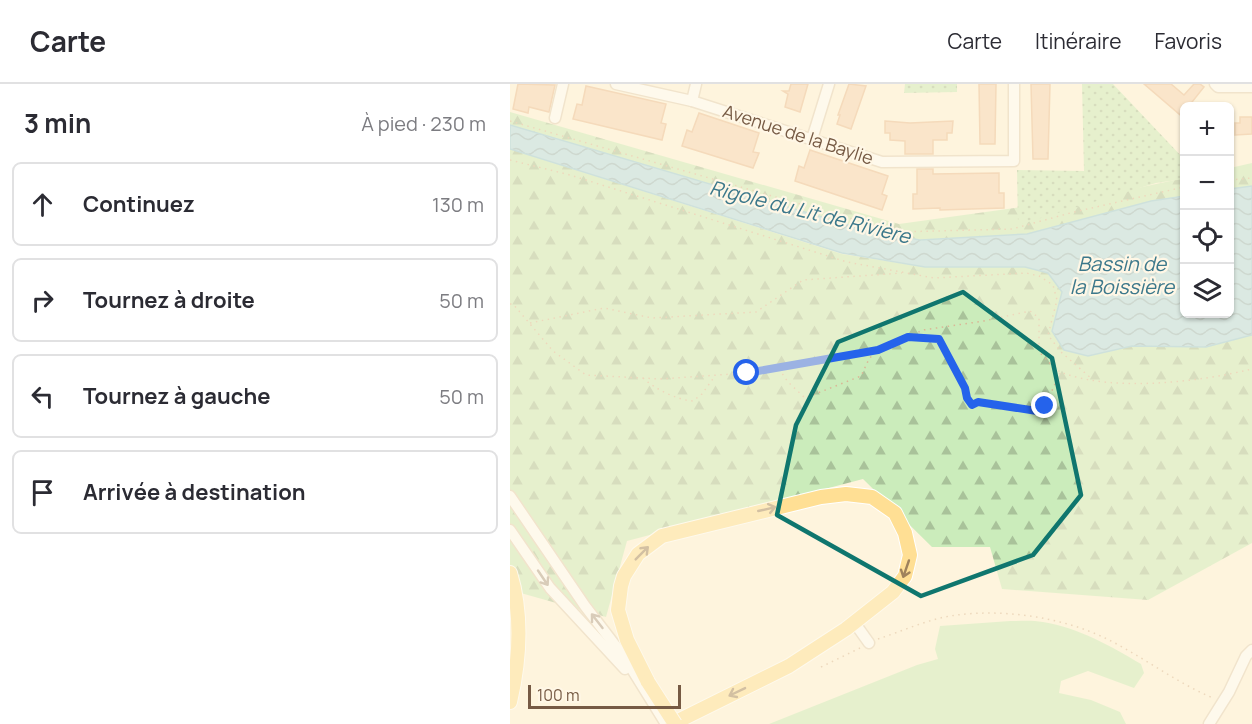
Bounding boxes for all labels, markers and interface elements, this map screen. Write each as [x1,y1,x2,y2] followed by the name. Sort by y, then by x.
[30,22,106,60] text: Carte
[948,27,1002,55] text: Carte
[1035,27,1121,55] text: Itinéraire
[1154,27,1222,55] text: Favoris
[720,98,877,170] street label: Avenue de la Baylie
[1180,102,1234,318] map controls
[1180,102,1234,156] button: +
[24,105,91,141] text: 3 min
[361,110,486,137] text: À pied · 230 m
[1180,156,1234,210] button: −
[707,173,915,250] water label: Rigole du Lit de Rivière
[26,188,59,221] icon: ahead
[83,189,195,219] text: Continuez
[432,191,484,218] text: 130 m
[1180,210,1234,264] button: locate
[1070,250,1176,300] water label: Bassin de la Boissière
[1180,264,1234,318] button: layers
[26,284,59,317] icon: right
[83,285,255,315] text: Tournez à droite
[439,287,484,314] text: 50 m
[733,359,759,385] route start
[26,380,59,413] icon: left
[83,381,270,411] text: Tournez à gauche
[439,383,484,410] text: 50 m
[1031,392,1057,418] route end
[26,476,59,509] icon: arrive
[83,477,306,507] text: Arrivée à destination
[757,503,776,515] one-way arrow
[634,546,649,560] one-way arrow
[900,559,911,578] one-way arrow
[537,569,549,586] one-way arrow
[590,613,603,629] one-way arrow
[528,682,681,710] scale bar
[537,684,580,706] text: 100 m
[728,686,746,698] one-way arrow

